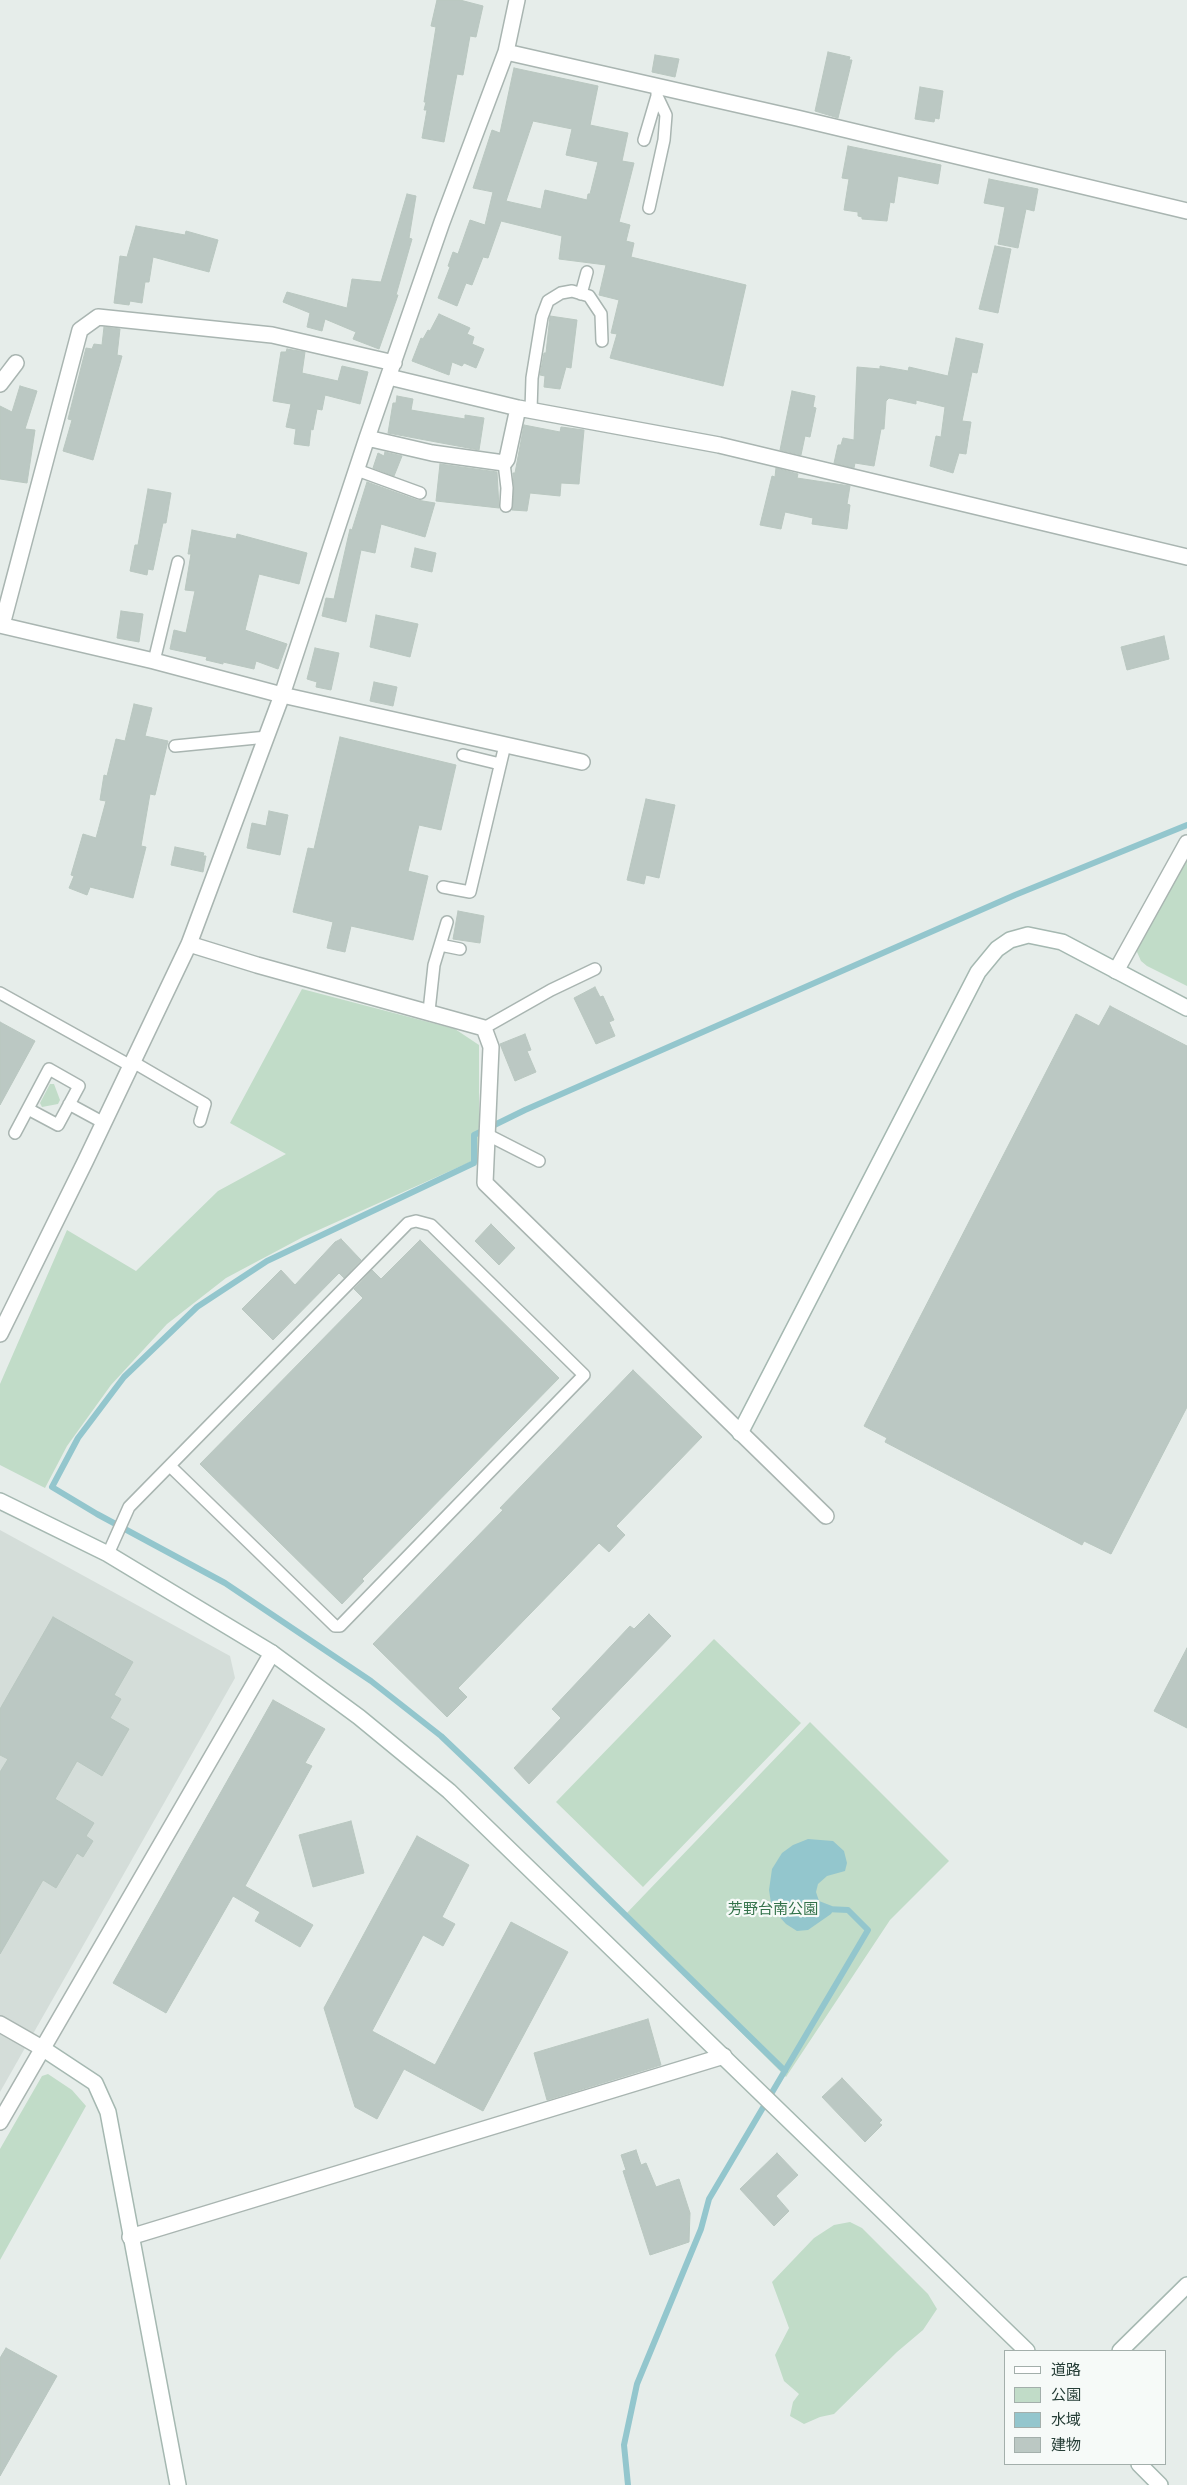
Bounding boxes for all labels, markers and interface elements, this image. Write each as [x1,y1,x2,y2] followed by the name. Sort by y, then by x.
[728,1901,818,1919] park label: 芳野台南公園
[1004,2350,1167,2465] legend
[1051,2359,1081,2380] text: 道路
[1051,2384,1081,2405] text: 公園
[1051,2409,1081,2430] text: 水域
[1051,2434,1081,2455] text: 建物

